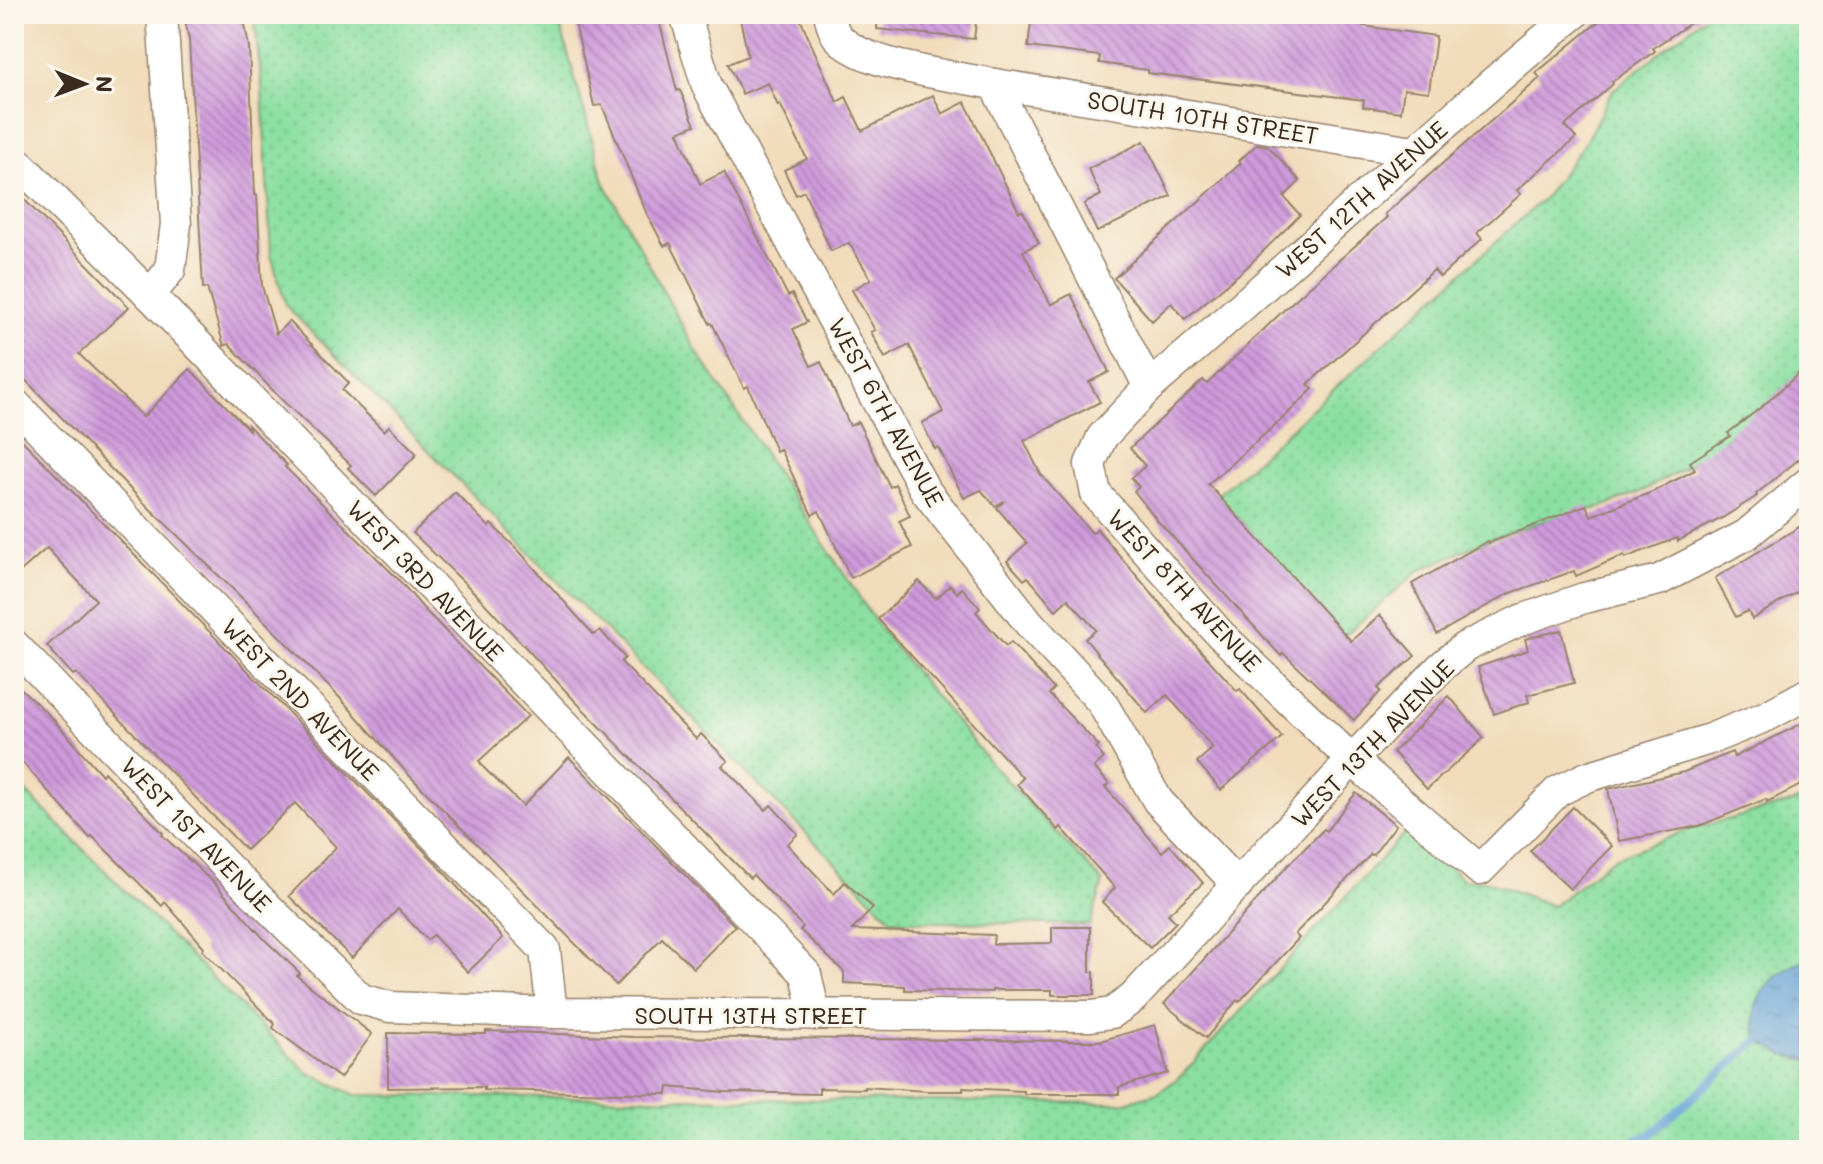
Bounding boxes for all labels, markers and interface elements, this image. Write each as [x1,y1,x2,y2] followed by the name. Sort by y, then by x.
[44,44,124,124] north arrow
[90,76,119,93] text: N
[1085,83,1321,151] street label: SOUTH 10TH STREET
[1268,113,1454,285] street label: WEST 12TH AVENUE
[822,312,952,512] street label: WEST 6TH AVENUE
[341,493,511,667] street label: WEST 3RD AVENUE
[1101,502,1269,678] street label: WEST 8TH AVENUE
[215,611,387,787] street label: WEST 2ND AVENUE
[1284,652,1460,834] street label: WEST 13TH AVENUE
[115,750,279,918] street label: WEST 1ST AVENUE
[635,999,867,1030] street label: SOUTH 13TH STREET

